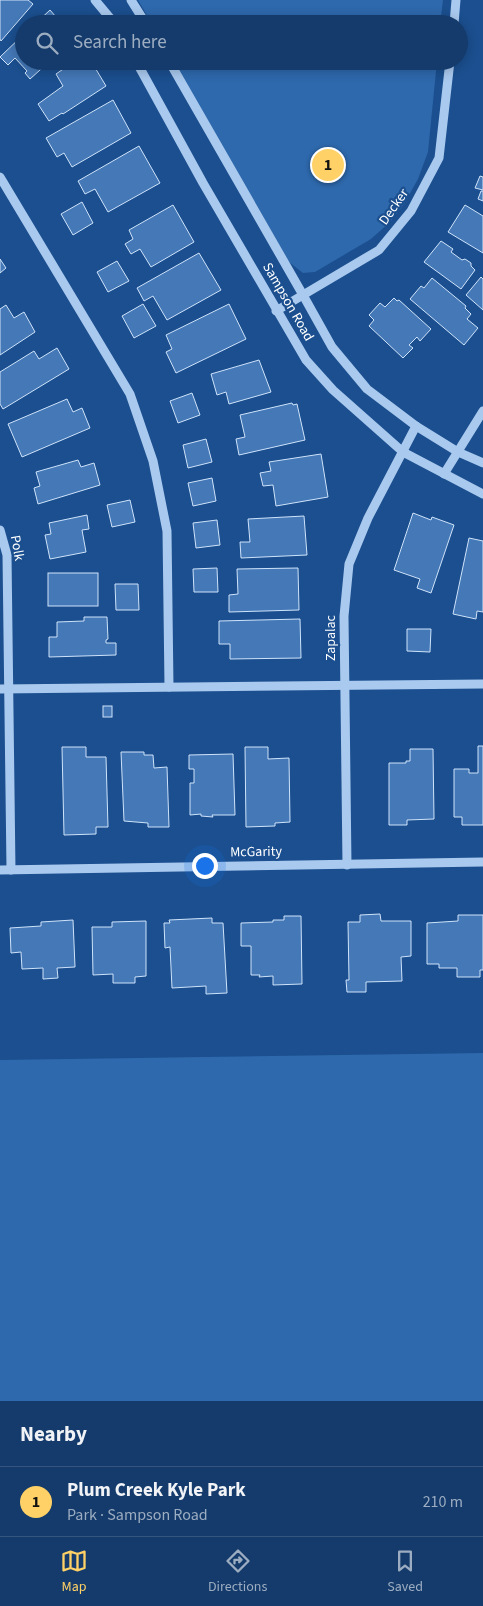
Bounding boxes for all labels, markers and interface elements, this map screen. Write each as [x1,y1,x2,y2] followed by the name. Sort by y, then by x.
[15,15,468,70] search box
[33,29,61,57] icon: search
[73,29,167,56] text: Search here
[312,146,344,184] pin: 1
[374,185,414,229] street label: Decker
[257,259,319,345] street label: Sampson Road
[5,534,29,562] street label: Polk
[321,614,341,661] street label: Zapalac
[230,842,283,862] street label: McGarity
[192,853,218,879] your location
[20,1419,87,1449] text: Nearby
[67,1477,246,1504] text: Plum Creek Kyle Park
[32,1491,40,1513] text: 1
[423,1491,463,1513] text: 210 m
[67,1504,208,1526] text: Park · Sampson Road
[60,1547,88,1597] tab: Map
[208,1547,267,1597] tab: Directions
[387,1547,423,1597] tab: Saved

